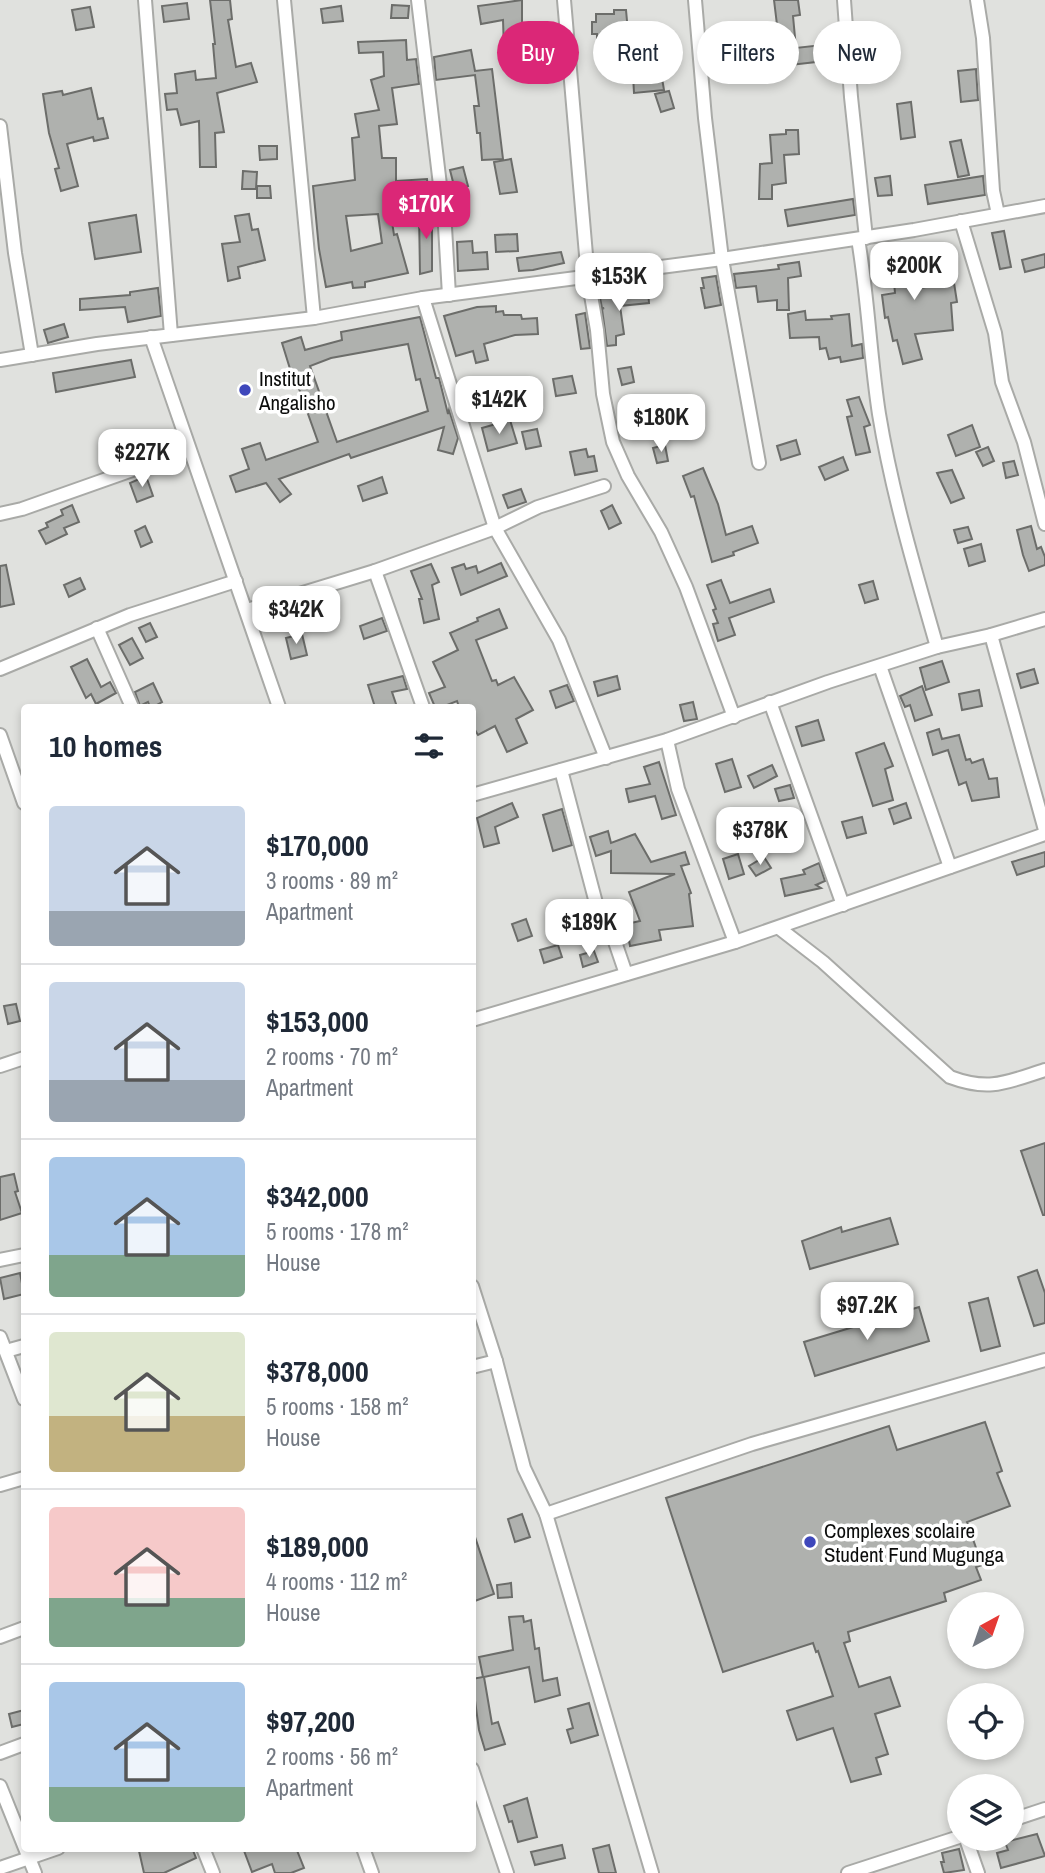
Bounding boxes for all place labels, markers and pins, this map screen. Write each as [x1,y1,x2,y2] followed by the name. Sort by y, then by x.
[377,182,475,241] pin: $170K
[865,243,963,302] pin: $200K
[570,254,668,313] pin: $153K
[258,364,336,417] place label: Institut Angalisho
[450,376,548,436] pin: $142K
[237,382,253,398] marker: Institut Angalisho
[612,394,710,454] pin: $180K
[93,430,191,489] pin: $227K
[247,586,345,646] pin: $342K
[711,808,809,867] pin: $378K
[540,900,638,959] pin: $189K
[810,1282,924,1342] pin: $97.2K
[824,1516,1004,1569] place label: Complexes scolaire Student Fund Mugunga
[802,1534,818,1550] marker: Complexes scolaire Student Fund Mugunga

